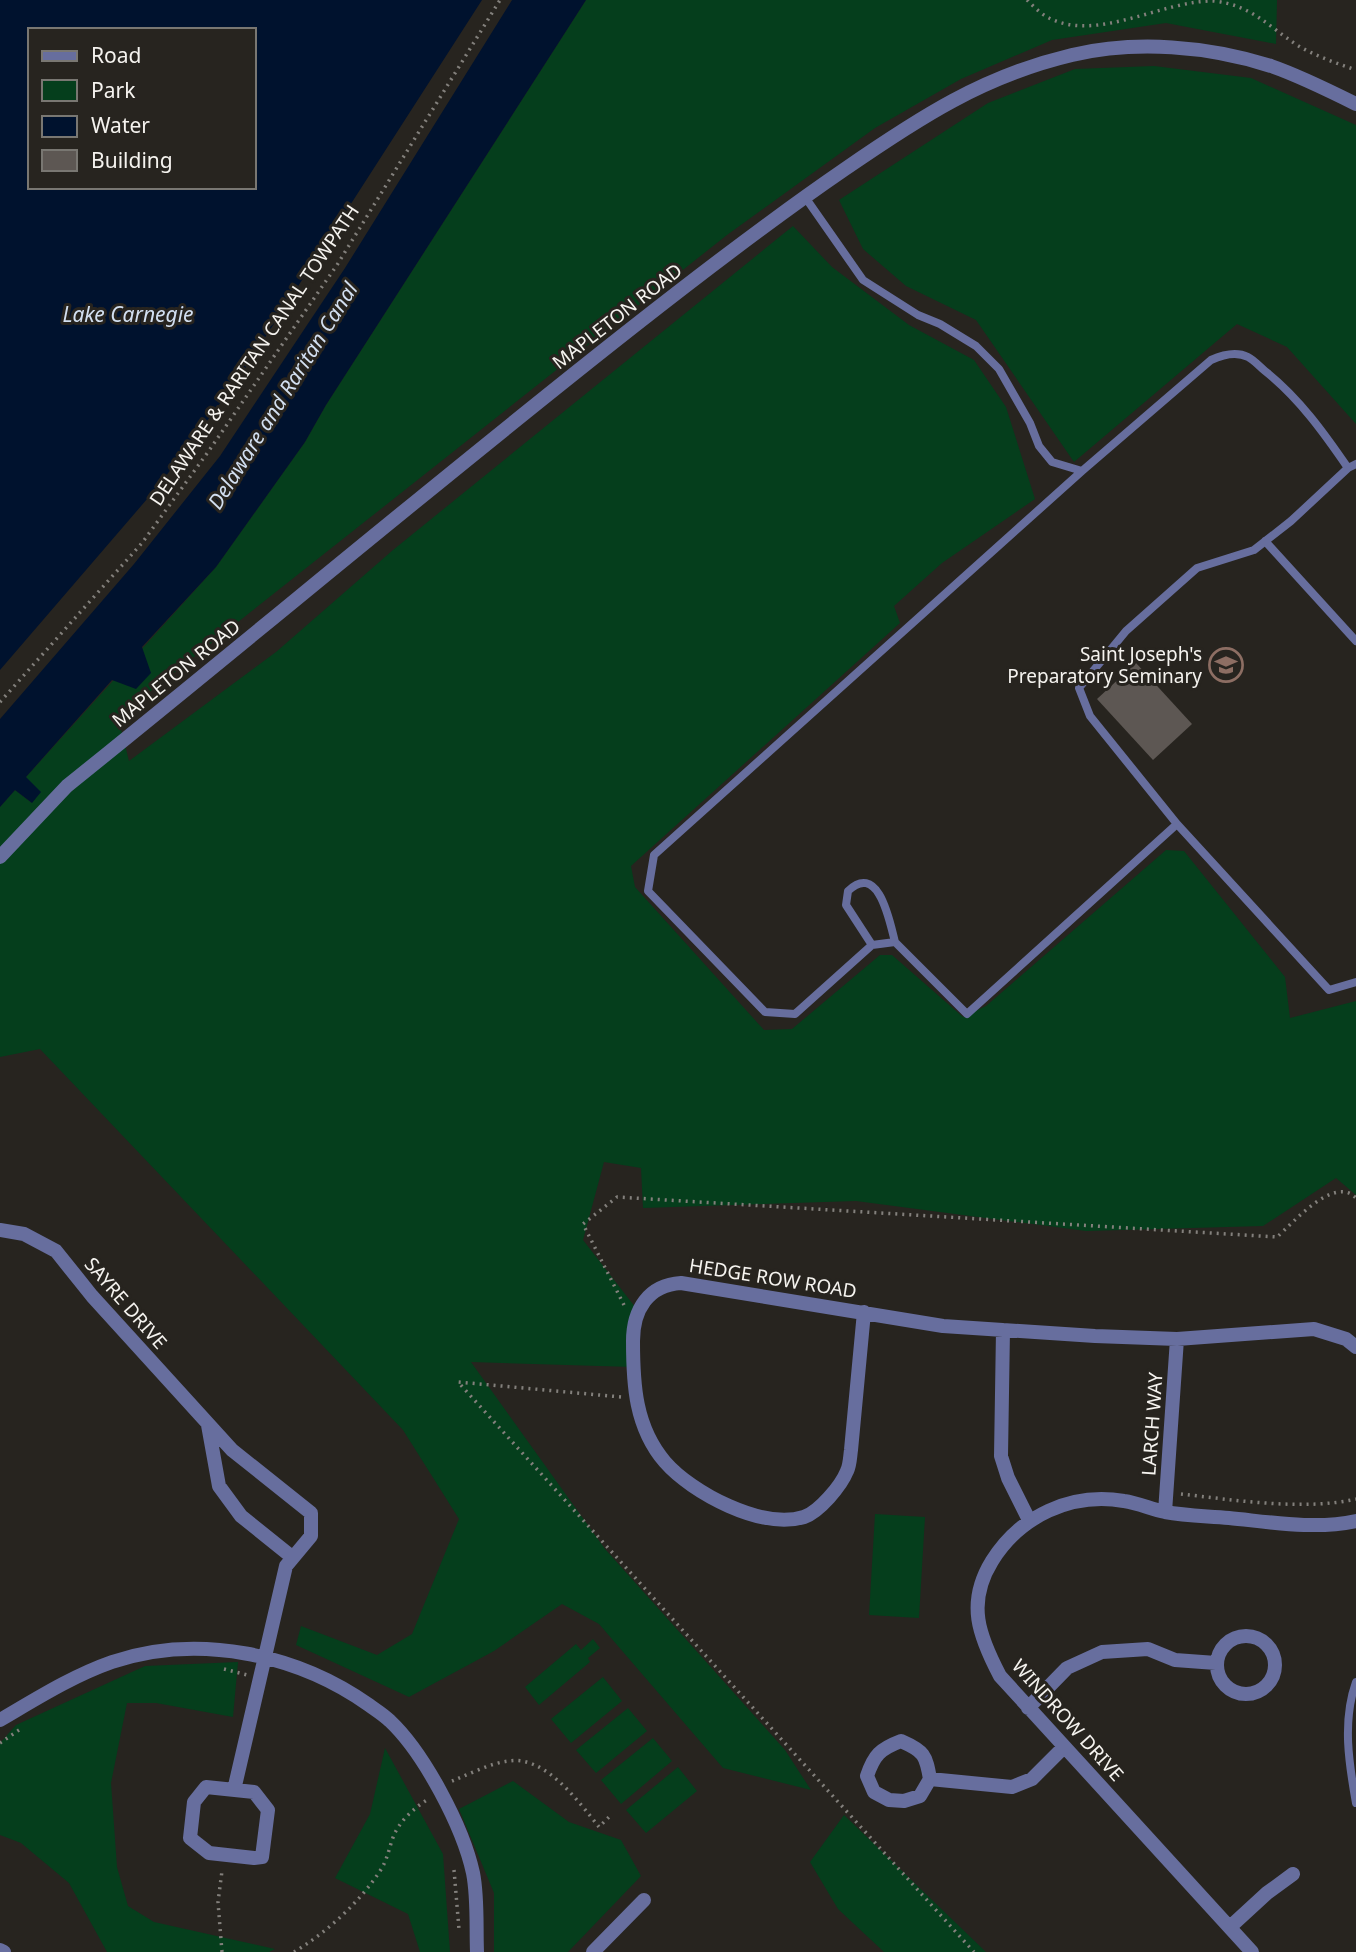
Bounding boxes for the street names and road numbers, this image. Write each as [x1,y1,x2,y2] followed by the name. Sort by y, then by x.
[143,199,365,511] street label: DELAWARE & RARITAN CANAL TOWPATH
[547,257,687,375] street label: MAPLETON ROAD
[106,613,246,733] street label: MAPLETON ROAD
[79,1252,173,1354] street label: SAYRE DRIVE
[687,1252,859,1304] street label: HEDGE ROW ROAD
[1135,1371,1169,1477] street label: LARCH WAY
[1006,1653,1130,1787] street label: WINDROW DRIVE

